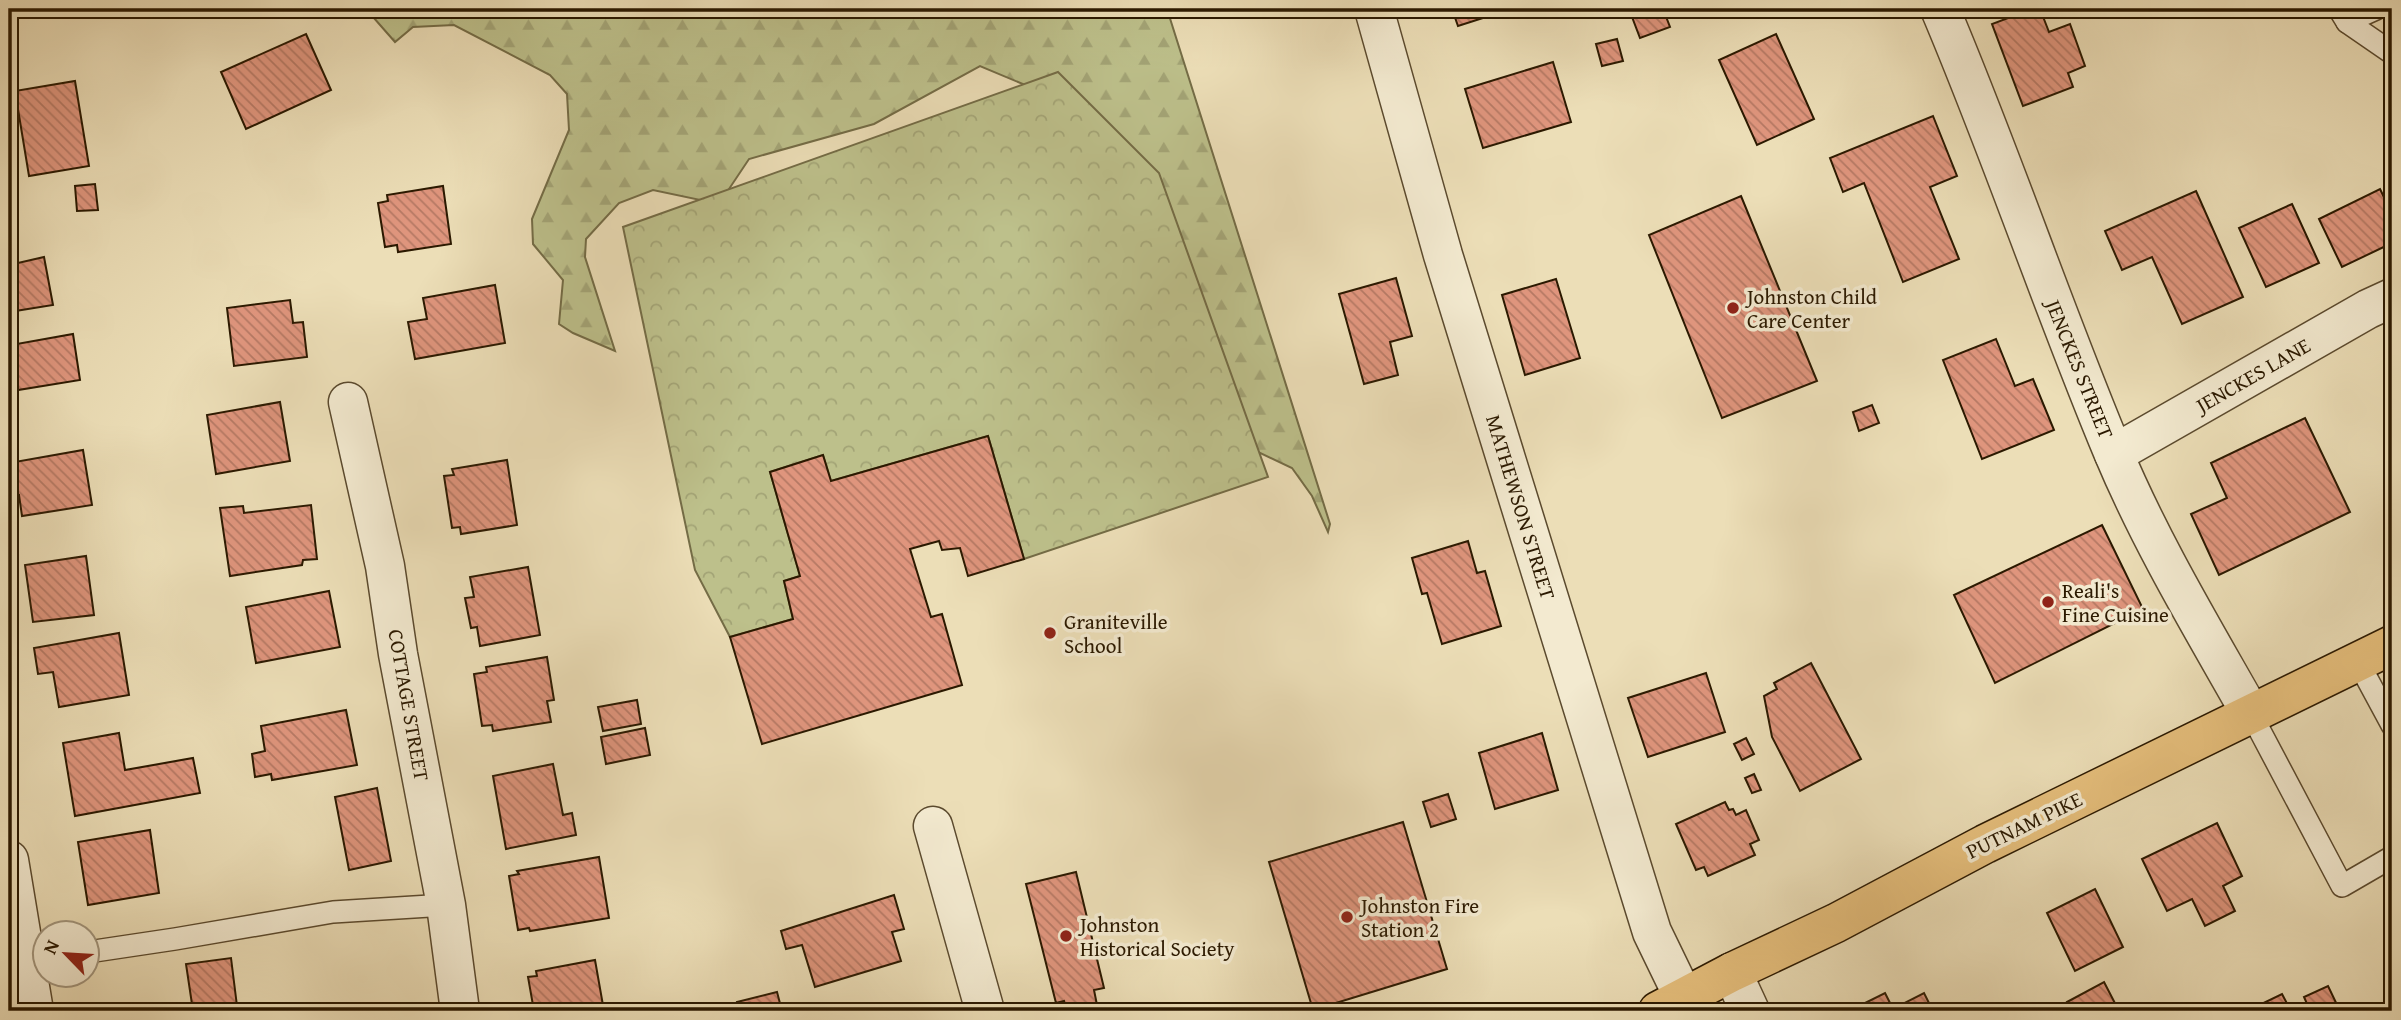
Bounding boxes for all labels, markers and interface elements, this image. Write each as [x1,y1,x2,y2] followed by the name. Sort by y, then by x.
[1744,281,1878,336] place label: Johnston Child Care Center
[2037,292,2122,443] street label: JENCKES STREET
[1725,300,1741,316] marker: Johnston Child Care Center
[2187,329,2316,422] street label: JENCKES LANE
[1478,411,1564,603] street label: MATHEWSON STREET
[2062,575,2169,630] place label: Reali's Fine Cuisine
[2040,594,2056,610] marker: Reali's Fine Cuisine
[1064,606,1168,661] place label: Graniteville School
[1042,625,1058,641] marker: Graniteville School
[380,627,438,784] street label: COTTAGE STREET
[1961,783,2088,867] street label: PUTNAM PIKE
[1358,890,1479,945] place label: Johnston Fire Station 2
[1077,909,1235,964] place label: Johnston Historical Society
[1339,909,1355,925] marker: Johnston Fire Station 2
[32,918,102,988] north arrow
[1058,928,1074,944] marker: Johnston Historical Society
[35,935,66,958] text: N

